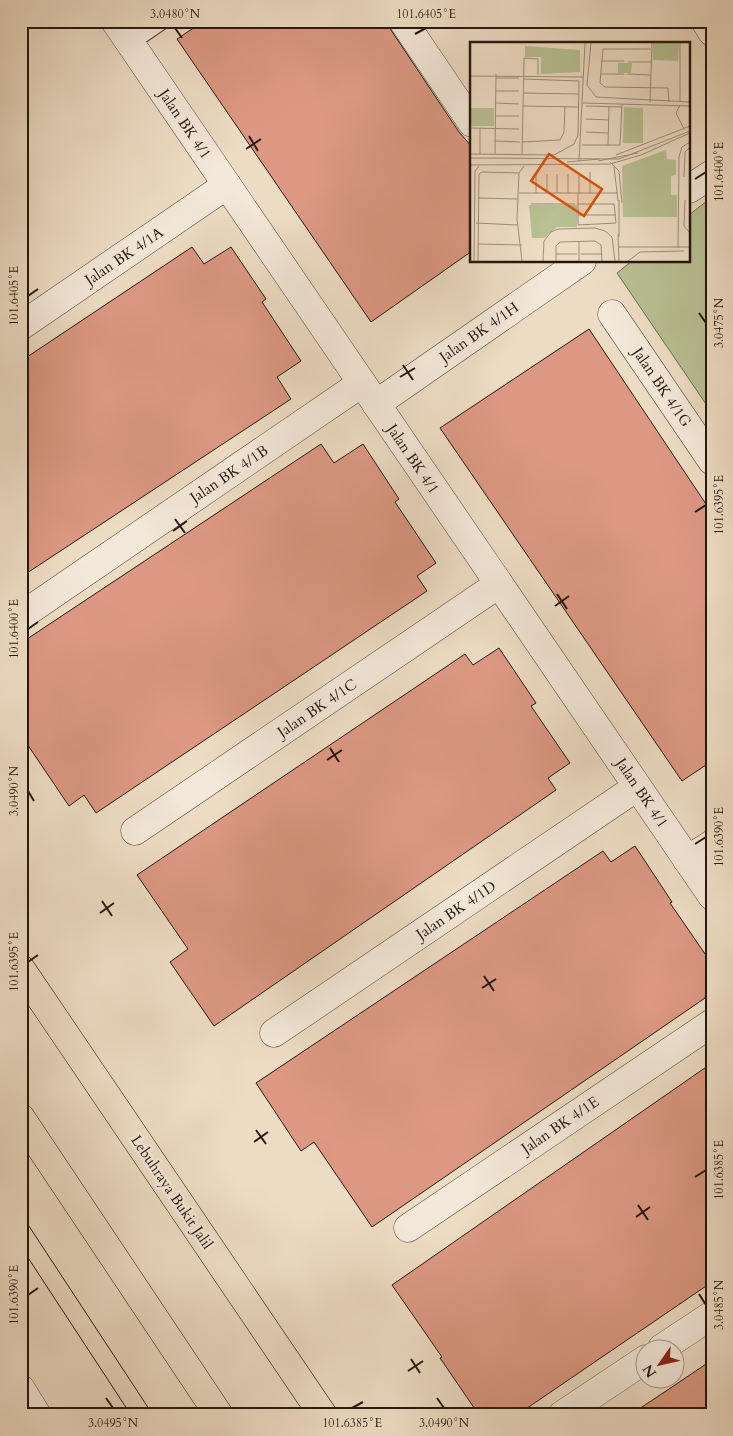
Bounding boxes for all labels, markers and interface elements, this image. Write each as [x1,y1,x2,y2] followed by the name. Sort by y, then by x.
[150,6,201,22] text: 3.0480°N
[396,6,456,22] text: 101.6405°E
[470,42,690,262] inset map
[153,84,216,163] street label: Jalan BK 4/1
[711,142,727,202] text: 101.6400°E
[79,222,167,291] street label: Jalan BK 4/1A
[6,266,22,326] text: 101.6405°E
[434,297,523,368] street label: Jalan BK 4/1H
[711,297,727,348] text: 3.0475°N
[627,342,696,431] street label: Jalan BK 4/1G
[381,419,444,498] street label: Jalan BK 4/1
[184,440,272,509] street label: Jalan BK 4/1B
[711,475,727,535] text: 101.6395°E
[6,599,22,659] text: 101.6400°E
[272,674,361,743] street label: Jalan BK 4/1C
[610,753,673,832] street label: Jalan BK 4/1
[6,765,22,816] text: 3.0490°N
[711,807,727,867] text: 101.6390°E
[411,876,500,945] street label: Jalan BK 4/1D
[6,932,22,992] text: 101.6395°E
[516,1092,603,1159] street label: Jalan BK 4/1E
[126,1131,218,1253] street label: Lebuhraya Bukit Jalil
[711,1140,727,1200] text: 101.6385°E
[6,1265,22,1325] text: 101.6390°E
[711,1279,727,1330] text: 3.0485°N
[636,1338,686,1388] north arrow
[638,1361,661,1381] text: N
[88,1415,139,1431] text: 3.0495°N
[322,1415,382,1431] text: 101.6385°E
[419,1415,470,1431] text: 3.0490°N

